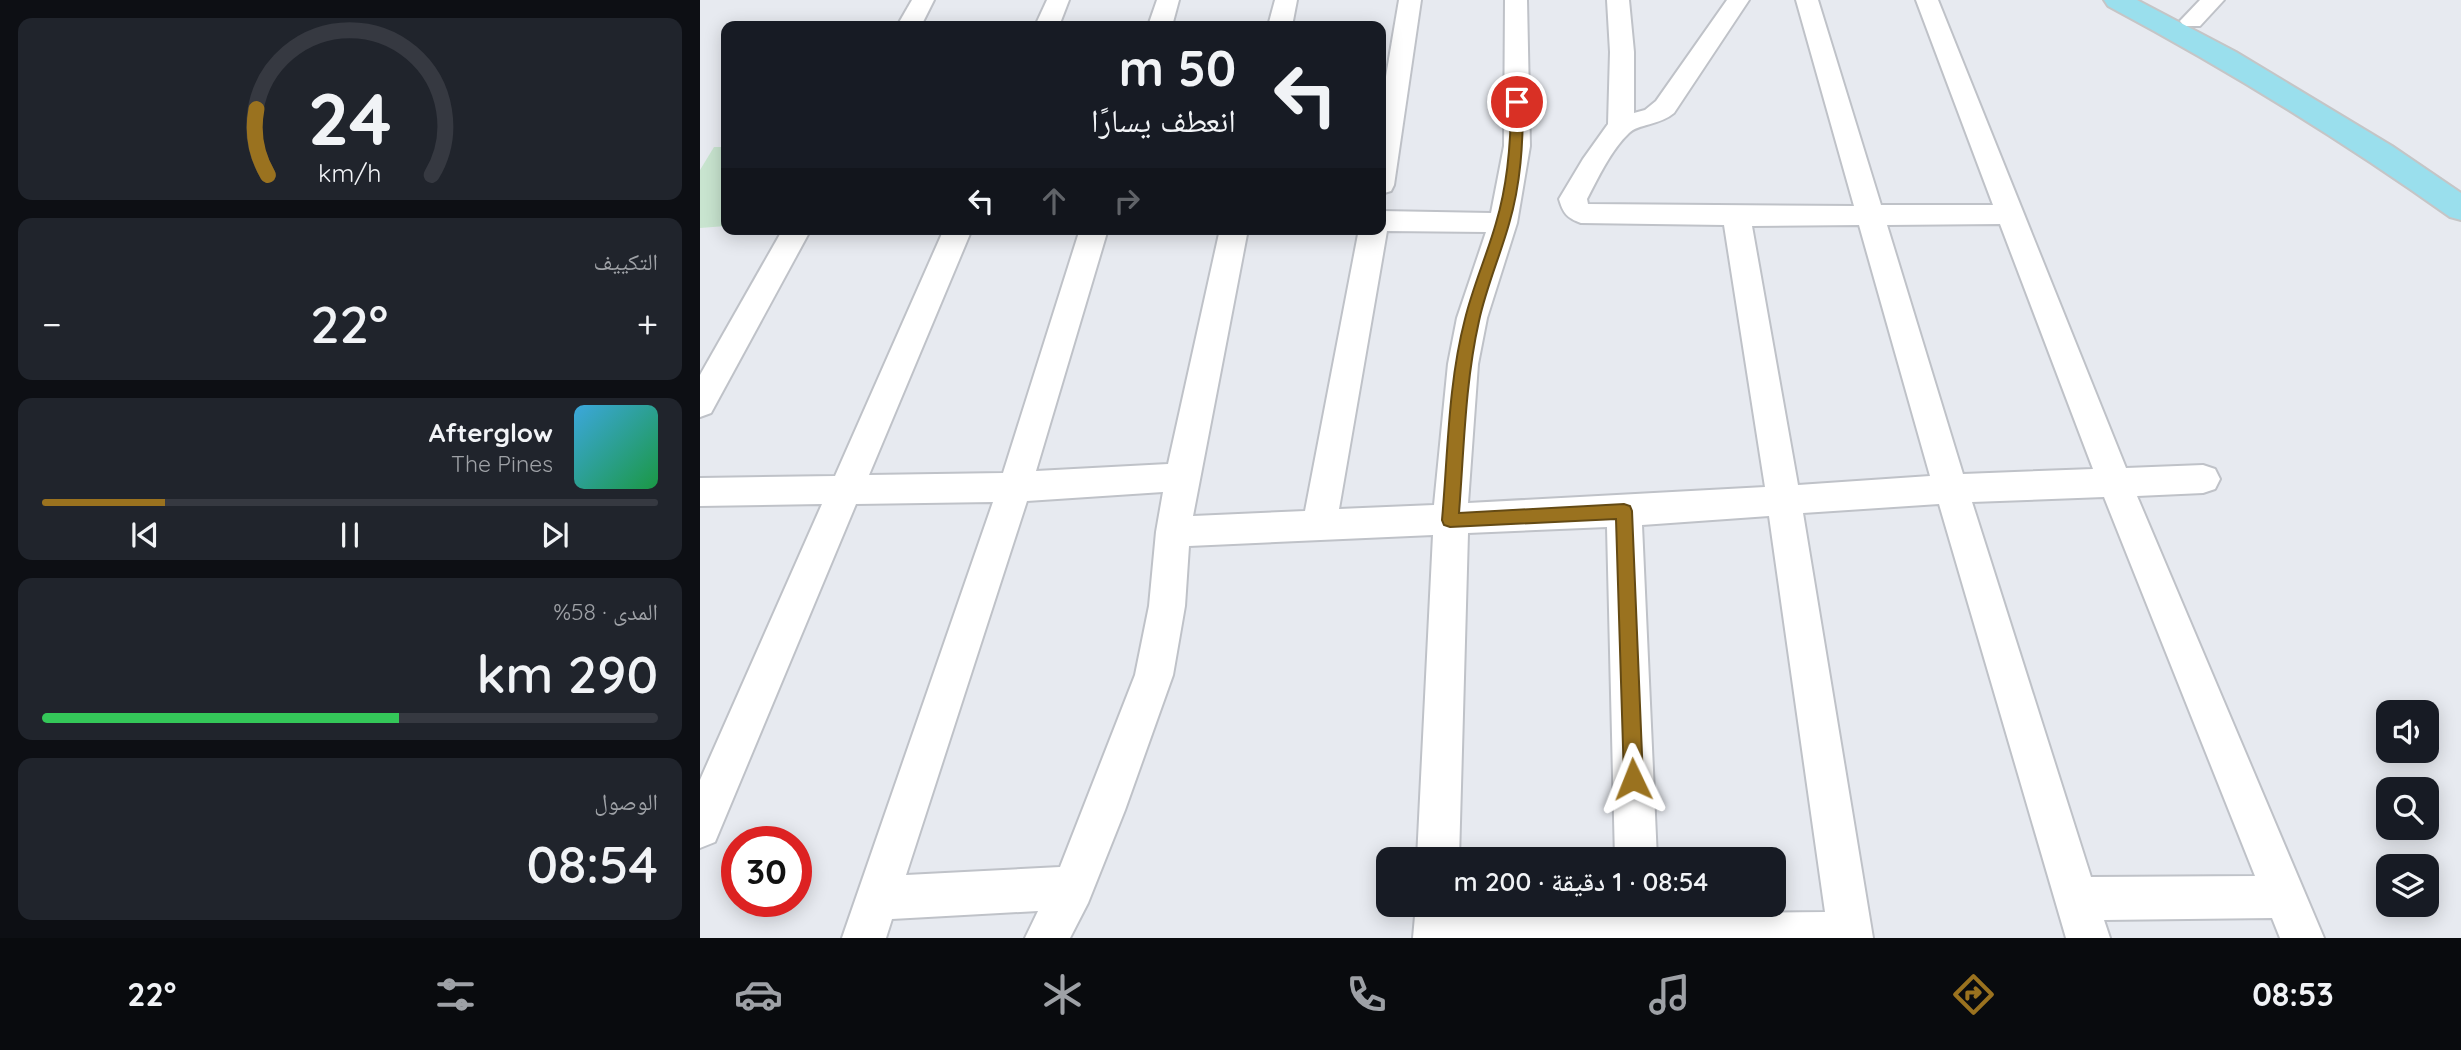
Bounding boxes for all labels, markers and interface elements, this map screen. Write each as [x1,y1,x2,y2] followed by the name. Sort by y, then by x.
[1119,37,1236,98] text: 50 m
[1260,49,1351,140] icon: left
[308,72,392,163] text: 24
[1487,72,1547,132] pin
[1498,83,1536,121] icon: arrive
[1091,100,1236,140] text: انعطف يسارًا
[318,157,382,188] text: km/h
[962,182,1000,220] icon: left
[1035,182,1073,220] icon: ahead
[1108,182,1146,220] icon: right
[593,247,658,276] text: التكييف
[310,291,388,356] text: 22°
[42,300,62,348] text: −
[637,300,658,348] text: +
[429,416,553,449] text: Afterglow
[451,449,553,478] text: The Pines
[126,516,164,554] icon: previous
[331,516,369,554] icon: pause
[536,516,574,554] icon: next
[553,597,658,626] text: المدى · 58%
[476,641,658,706] text: 290 km
[2376,700,2439,917] map controls
[2376,700,2439,763] button: sound
[1596,742,1670,816] position arrow
[2376,777,2439,840] button: search
[594,787,658,816] text: الوصول
[721,826,812,917] speed limit sign: 30
[526,831,658,896] text: 08:54
[2376,854,2439,917] button: layers
[1454,865,1708,898] text: 08:54 · 1 دقيقة · 200 m
[431,970,480,1019] icon: filters
[734,970,783,1019] icon: car
[1038,970,1087,1019] icon: climate
[1342,970,1391,1019] icon: phone
[1645,970,1694,1019] icon: music
[1949,970,1998,1019] icon: directions
[127,974,176,1014] text: 22°
[2252,974,2334,1014] text: 08:53

